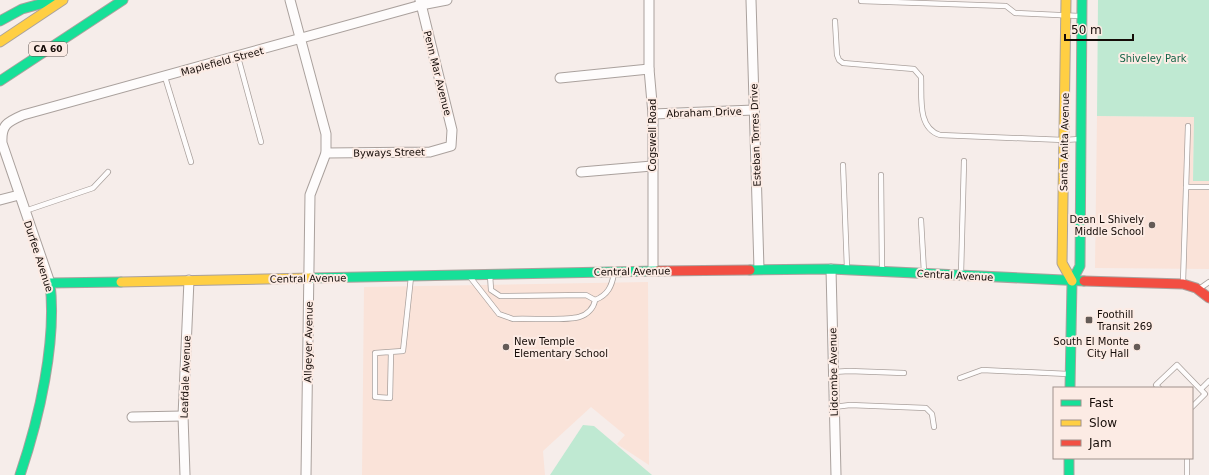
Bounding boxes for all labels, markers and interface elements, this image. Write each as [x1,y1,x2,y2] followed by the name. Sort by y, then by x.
[1065,16,1133,42] scale bar
[1071,23,1102,37] text: 50 m
[422,30,453,117] street label: Penn Mar Avenue
[29,42,67,56] road number: CA 60
[180,45,265,78] street label: Maplefield Street
[1119,53,1187,64] park label: Shiveley Park
[748,83,763,187] street label: Esteban Torres Drive
[1058,93,1071,191] street label: Santa Anita Avenue
[647,99,658,171] street label: Cogswell Road
[666,106,742,119] street label: Abraham Drive
[353,146,425,159] street label: Byways Street
[1070,214,1144,237] place label: Dean L Shively Middle School
[22,219,55,293] street label: Durfee Avenue
[1147,220,1157,230] marker: Dean L Shively Middle School
[594,265,670,278] street label: Central Avenue
[916,268,994,283] street label: Central Avenue
[270,272,346,285] street label: Central Avenue
[302,301,315,383] street label: Allgeyer Avenue
[1096,309,1152,332] place label: Foothill Transit 269
[1084,315,1094,325] marker: Foothill Transit 269
[827,327,840,417] street label: Lidcombe Avenue
[179,335,192,419] street label: Leafdale Avenue
[514,336,608,359] place label: New Temple Elementary School
[1053,336,1129,359] place label: South El Monte City Hall
[501,342,511,352] marker: New Temple Elementary School
[1132,342,1142,352] marker: South El Monte City Hall
[1053,387,1193,459] legend
[1089,396,1113,410] text: Fast
[1089,416,1117,430] text: Slow
[1088,436,1112,450] text: Jam

